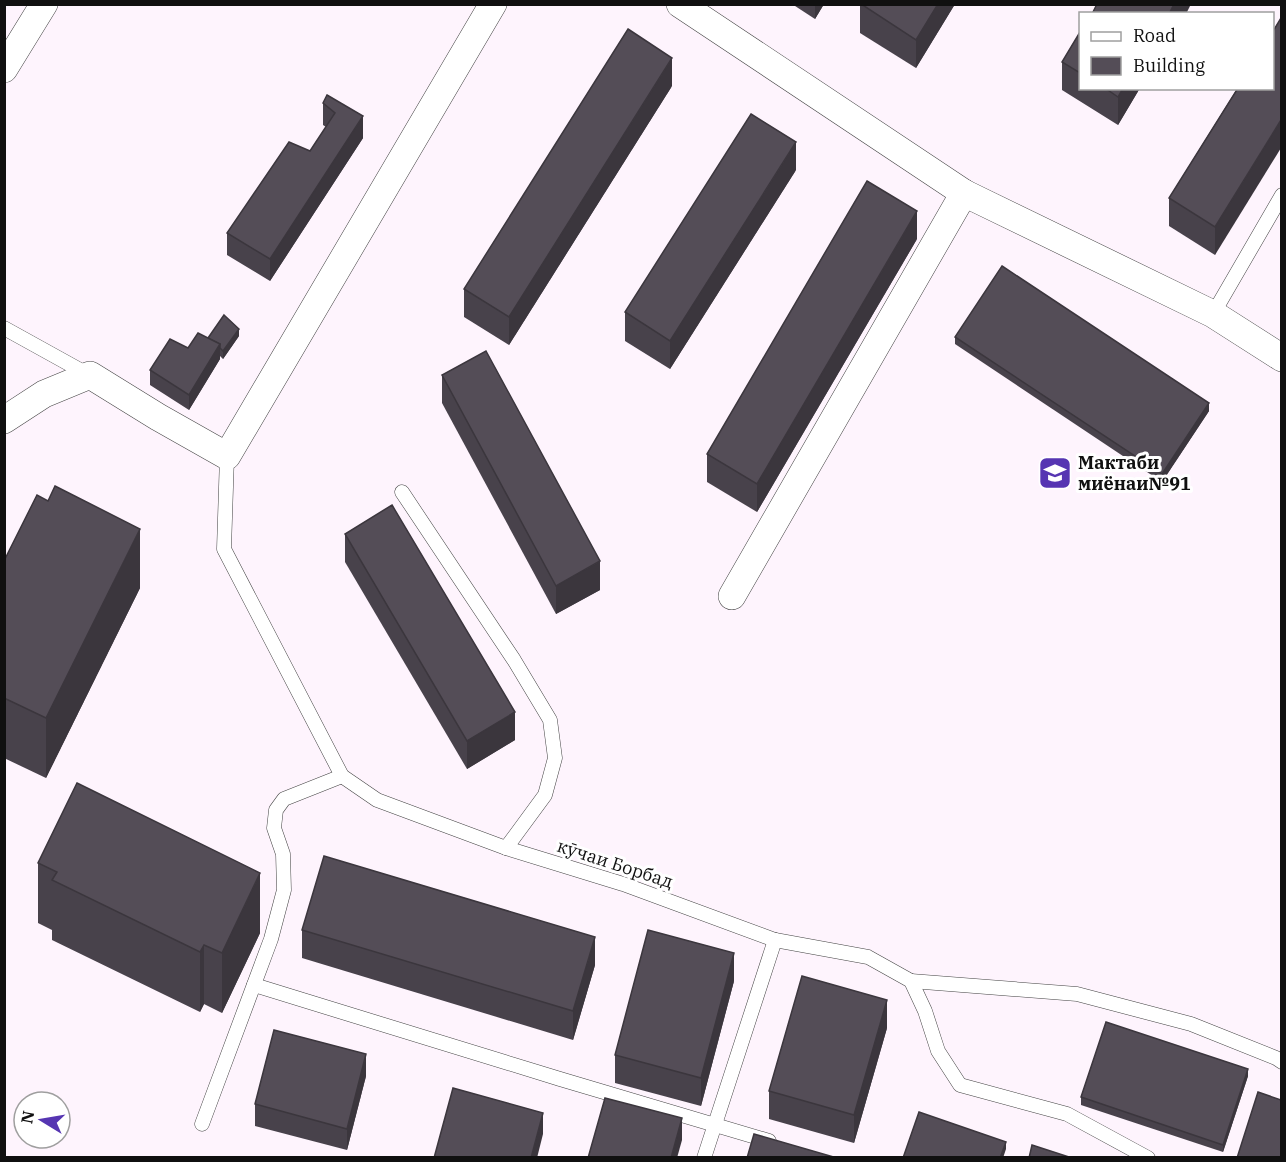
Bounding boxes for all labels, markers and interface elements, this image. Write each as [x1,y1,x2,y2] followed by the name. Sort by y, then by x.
[1079,12,1274,90] legend
[1133,24,1176,47] text: Road
[1133,54,1205,77] text: Building
[1078,451,1191,495] place label: Мактаби миёнаи№91
[1037,455,1073,491] school or university icon: Мактаби миёнаи№91
[554,834,676,893] street label: кӯчаи Борбад
[12,1090,72,1150] north arrow
[16,1109,38,1125] text: N

